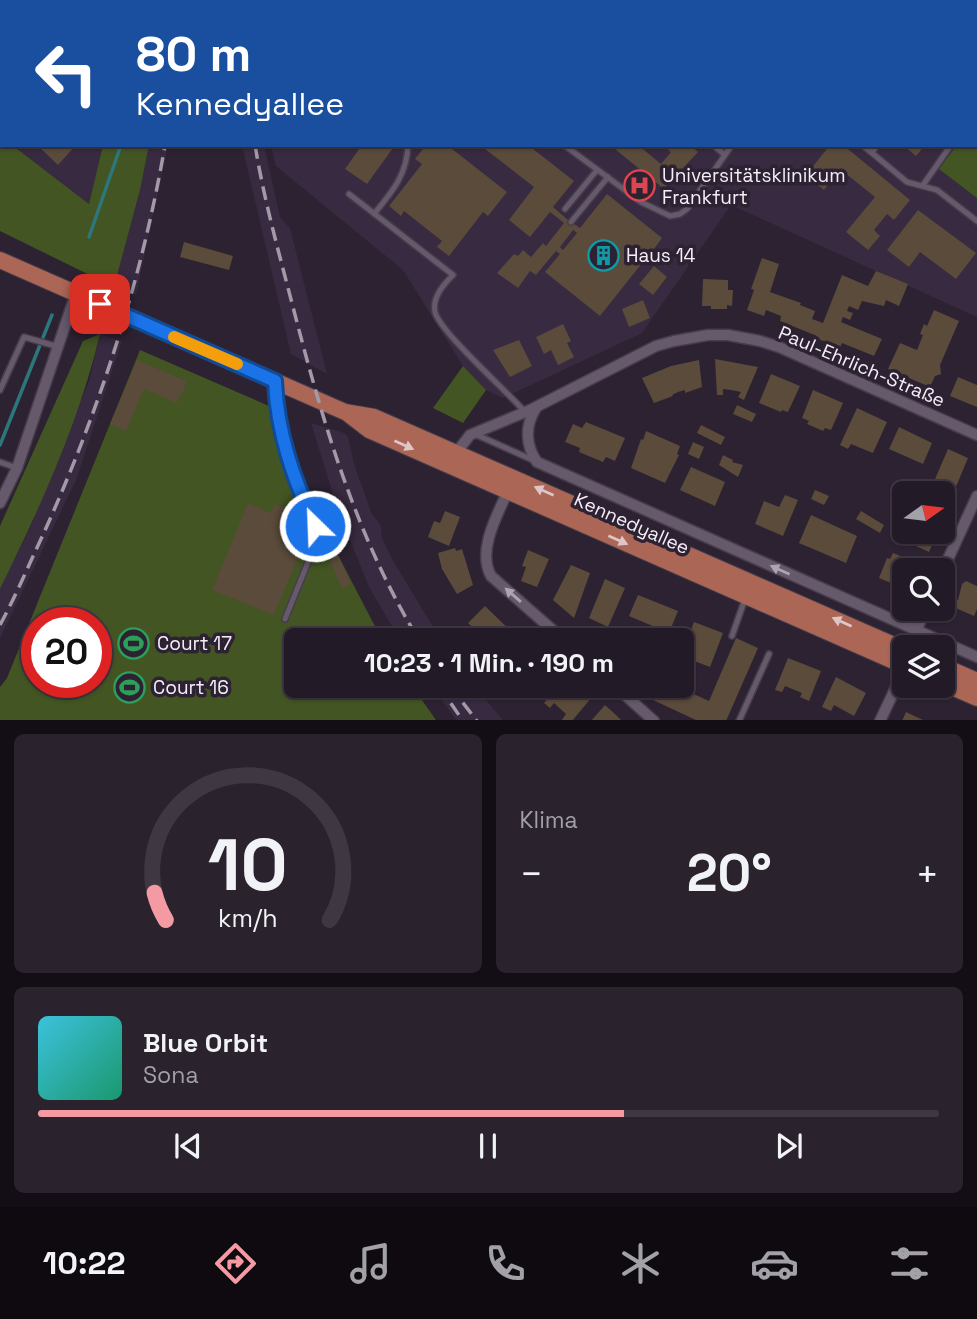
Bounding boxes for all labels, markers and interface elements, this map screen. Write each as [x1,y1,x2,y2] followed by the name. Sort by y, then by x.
[136,23,251,85] text: 80 m
[21,28,112,119] icon: left
[136,84,344,124] text: Kennedyallee
[662,163,846,210] place label: Universitätsklinikum Frankfurt
[622,169,656,203] hospital icon: Universitätsklinikum Frankfurt
[586,238,620,272] building icon: Haus 14
[626,243,696,268] place label: Haus 14
[70,274,130,334] pin
[81,285,119,323] icon: arrive
[775,320,949,413] street label: Paul-Ehrlich-Straße
[394,440,415,451] one-way arrow
[892,481,956,544] north arrow
[892,481,955,698] map controls
[534,485,554,497] one-way arrow
[570,487,693,560] street label: Kennedyallee
[278,489,352,563] position arrow
[608,534,628,546] one-way arrow
[892,558,955,621] button: search
[770,564,790,576] one-way arrow
[504,588,521,603] one-way arrow
[21,607,112,698] speed limit sign: 20
[832,616,853,627] one-way arrow
[117,626,151,660] sports icon: Court 17
[157,631,232,656] place label: Court 17
[892,635,955,698] button: layers
[364,646,614,680] text: 10:23 · 1 Min. · 190 m
[113,670,147,704] sports icon: Court 16
[153,675,229,700] place label: Court 16
[520,805,578,835] text: Klima
[208,818,288,911] text: 10
[687,840,772,906] text: 20°
[520,850,543,898] text: −
[915,850,939,898] text: +
[218,901,278,933] text: km/h
[143,1026,268,1060] text: Blue Orbit
[143,1060,199,1090] text: Sona
[169,1127,207,1165] icon: previous
[469,1127,507,1165] icon: pause
[770,1127,808,1165] icon: next
[211,1239,260,1288] icon: directions
[346,1239,395,1288] icon: music
[481,1239,530,1288] icon: phone
[616,1239,665,1288] icon: climate
[750,1239,799,1288] icon: car
[885,1239,934,1288] icon: filters
[43,1243,126,1283] text: 10:22

